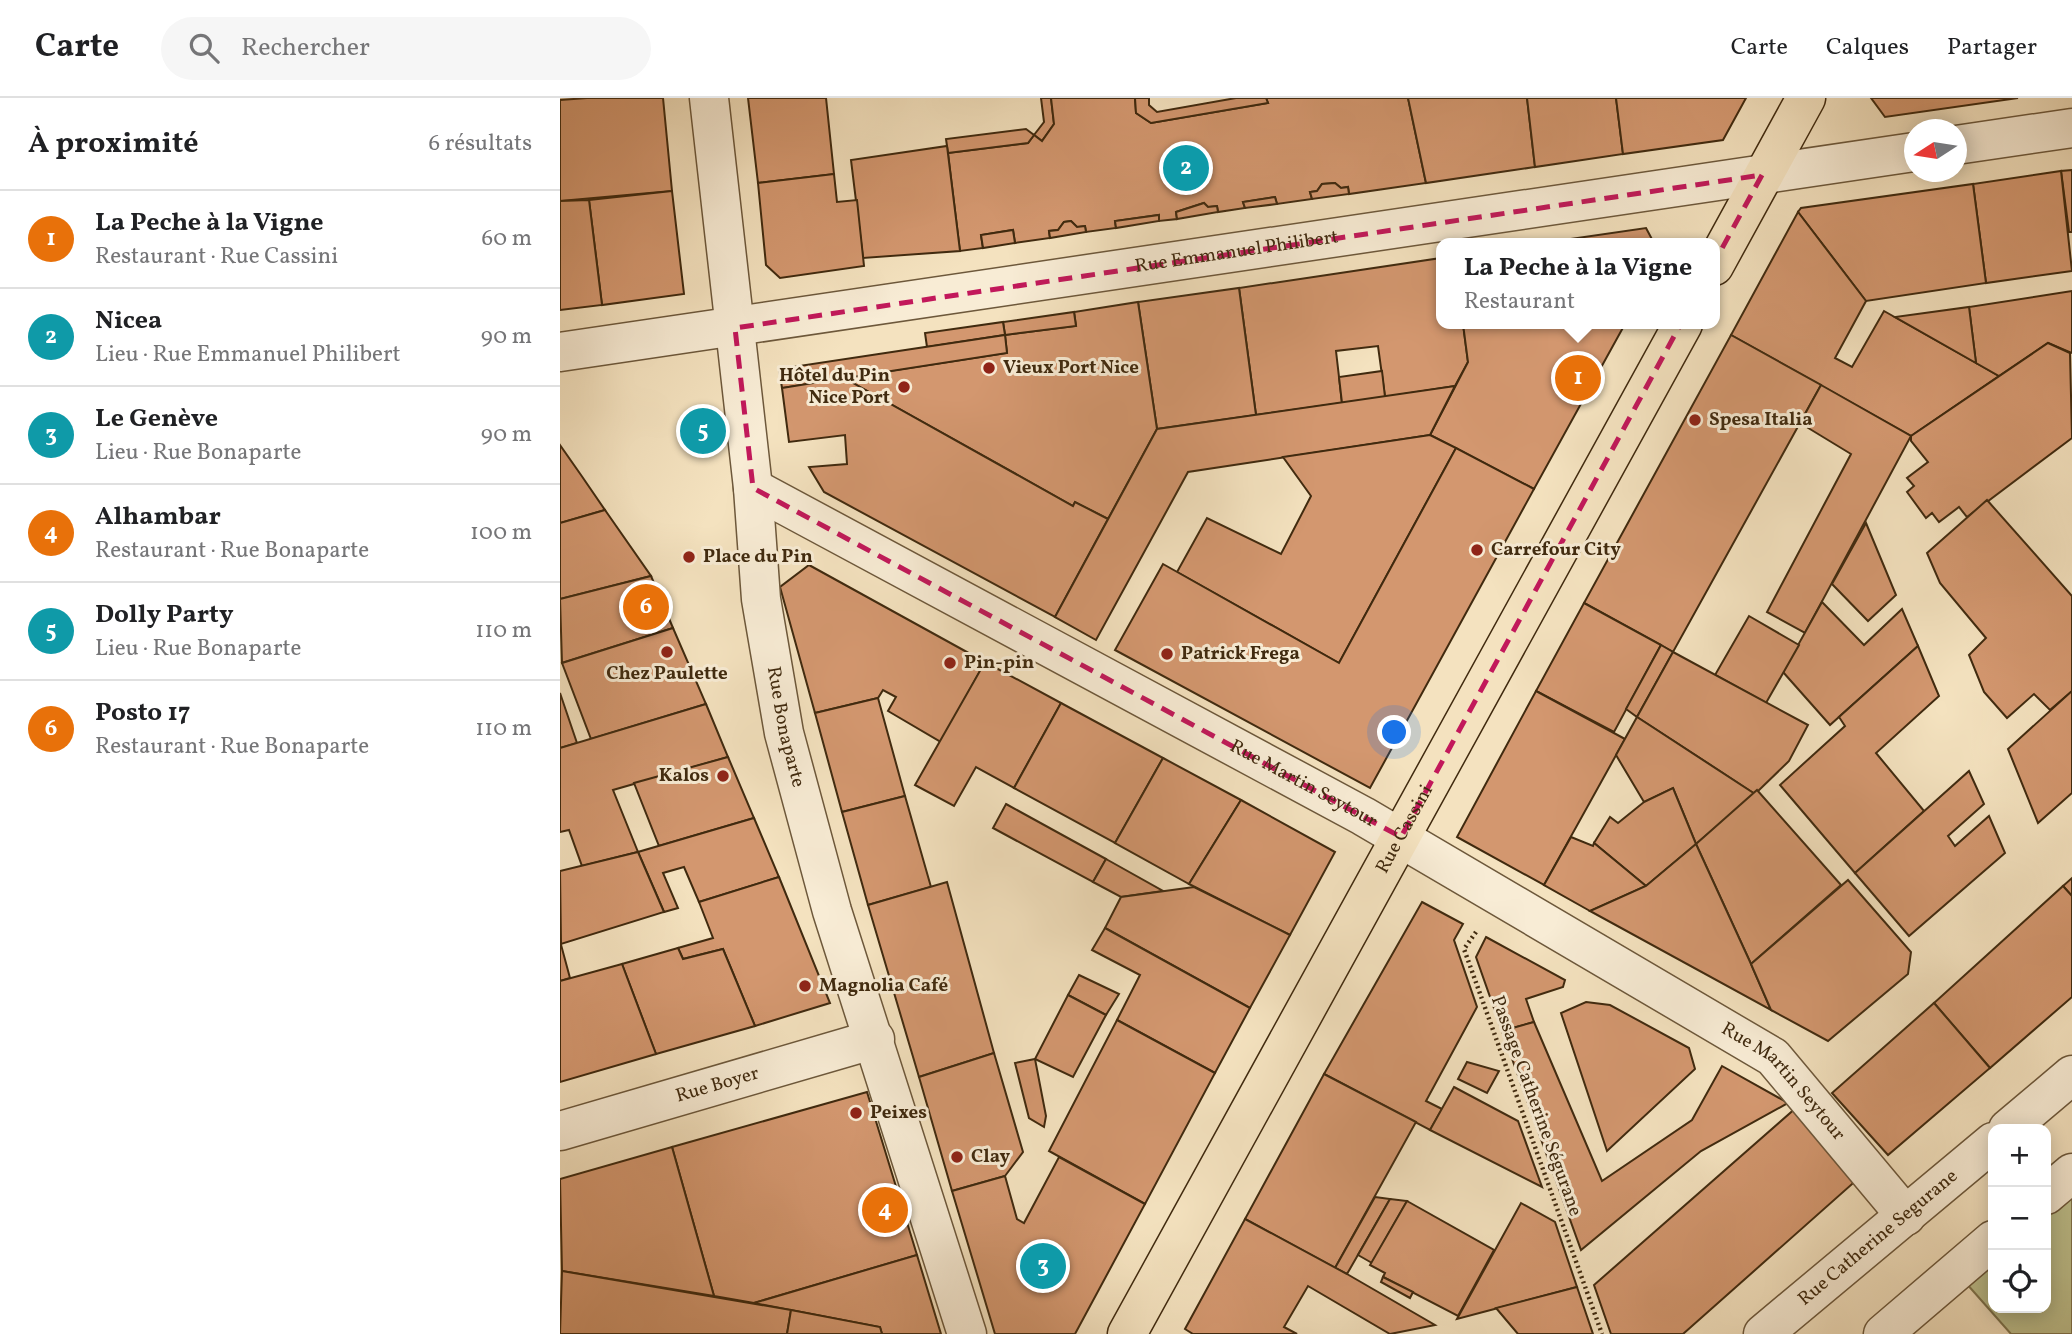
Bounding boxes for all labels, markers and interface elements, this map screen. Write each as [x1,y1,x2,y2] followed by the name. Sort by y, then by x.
[161,17,651,80] search box
[35,25,119,71] text: Carte
[185,29,223,67] icon: search
[241,30,370,66] text: Rechercher
[1731,31,1788,65] text: Carte
[1826,31,1909,65] text: Calques
[1947,31,2037,65] text: Partager
[1904,119,1967,182] north arrow
[28,123,199,165] text: À proximité
[428,128,532,160] text: 6 résultats
[1163,142,1209,194] pin: 2
[95,205,324,241] text: La Peche à la Vigne
[46,223,56,255] text: 1
[482,223,532,255] text: 60 m
[1133,224,1340,280] street label: Rue Emmanuel Philibert
[1436,238,1720,329] popup
[95,241,338,273] text: Restaurant · Rue Cassini
[1464,250,1692,286] text: La Peche à la Vigne
[1464,286,1575,318] text: Restaurant
[95,303,162,339] text: Nicea
[45,321,57,353] text: 2
[481,321,532,353] text: 90 m
[95,339,401,371] text: Lieu · Rue Emmanuel Philibert
[1555,352,1601,404] pin: 1
[1003,355,1139,381] place label: Vieux Port Nice
[981,360,997,376] marker: Vieux Port Nice
[779,363,890,411] place label: Hôtel du Pin Nice Port
[896,379,912,395] marker: Hôtel du Pin Nice Port
[95,401,218,437] text: Le Genève
[680,405,726,457] pin: 5
[1709,407,1813,433] place label: Spesa Italia
[1687,412,1703,428] marker: Spesa Italia
[45,419,57,451] text: 3
[481,419,532,451] text: 90 m
[95,437,301,469] text: Lieu · Rue Bonaparte
[95,499,221,535] text: Alhambar
[44,517,58,549] text: 4
[470,517,532,549] text: 100 m
[95,535,369,567] text: Restaurant · Rue Bonaparte
[1491,537,1621,563] place label: Carrefour City
[1469,542,1485,558] marker: Carrefour City
[703,544,813,570] place label: Place du Pin
[681,549,697,565] marker: Place du Pin
[623,581,669,633] pin: 6
[95,597,233,633] text: Dolly Party
[45,615,57,647] text: 5
[475,615,532,647] text: 110 m
[95,633,301,665] text: Lieu · Rue Bonaparte
[1181,641,1300,667] place label: Patrick Frega
[659,644,675,660] marker: Chez Paulette
[1159,646,1175,662] marker: Patrick Frega
[964,650,1034,676] place label: Pin-pin
[942,655,958,671] marker: Pin-pin
[606,661,728,687] place label: Chez Paulette
[760,664,811,790] street label: Rue Bonaparte
[95,695,190,731] text: Posto 17
[45,713,57,745] text: 6
[475,713,532,745] text: 110 m
[1377,715,1411,749] your location
[95,731,369,763] text: Restaurant · Rue Bonaparte
[1225,734,1382,835] street label: Rue Martin Seytour
[659,763,709,789] place label: Kalos
[715,768,731,784] marker: Kalos
[1370,780,1440,878] street label: Rue Cassini
[819,973,949,999] place label: Magnolia Café
[797,978,813,994] marker: Magnolia Café
[1484,992,1588,1220] street label: Passage Catherine Ségurane
[1716,1016,1851,1147] street label: Rue Martin Seytour
[673,1061,762,1109] street label: Rue Boyer
[870,1100,927,1126] place label: Peixes
[848,1105,864,1121] marker: Peixes
[1988,1124,2051,1313] map controls
[1988,1124,2051,1187] button: +
[971,1144,1010,1170] place label: Clay
[949,1149,965,1165] marker: Clay
[1793,1164,1964,1312] street label: Rue Catherine Segurane
[862,1184,908,1236] pin: 4
[1988,1187,2051,1250] button: −
[1020,1240,1066,1292] pin: 3
[1988,1250,2051,1313] button: locate

